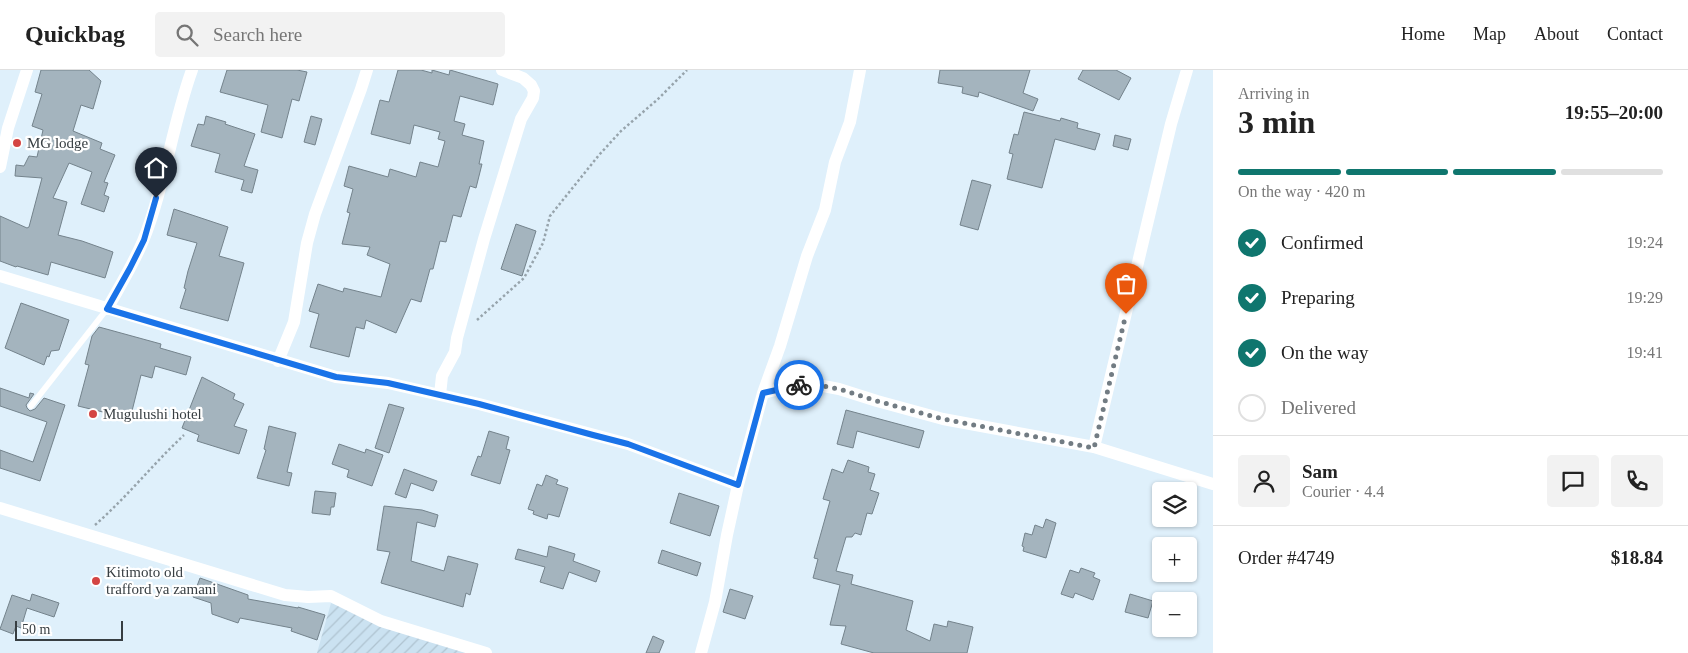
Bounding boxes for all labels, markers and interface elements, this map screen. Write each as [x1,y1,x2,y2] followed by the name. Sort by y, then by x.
[155,12,505,57] search box
[25,21,125,47] text: Quickbag
[173,21,201,49] icon: search
[213,24,302,45] text: Search here
[1401,24,1445,44] text: Home
[1473,24,1506,44] text: Map
[1534,24,1579,44] text: About
[1607,24,1663,44] text: Contact
[1238,85,1310,102] text: Arriving in
[1565,102,1663,123] text: 19:55–20:00
[1238,104,1315,140] text: 3 min
[27,135,89,151] place label: MG lodge
[11,137,23,149] marker: MG lodge
[135,147,177,198] pin
[142,154,170,182] icon: home
[1238,183,1366,200] text: On the way · 420 m
[1238,229,1266,257] icon: check
[1281,232,1363,253] text: Confirmed
[1627,234,1663,251] text: 19:24
[1105,263,1147,314] pin
[1112,270,1140,298] icon: bag
[1238,284,1266,312] icon: check
[1281,287,1355,308] text: Preparing
[1627,289,1663,306] text: 19:29
[1238,339,1266,367] icon: check
[1281,342,1369,363] text: On the way
[1627,344,1663,361] text: 19:41
[774,360,824,410] courier
[785,371,813,399] icon: bike
[1281,397,1356,418] text: Delivered
[103,406,202,422] place label: Mugulushi hotel
[87,408,99,420] marker: Mugulushi hotel
[1238,455,1290,507] button: person
[1547,455,1599,507] button: chat
[1611,455,1663,507] button: phone
[1302,461,1338,482] text: Sam
[1152,482,1197,637] map controls
[1152,482,1197,527] button: layers
[1302,483,1384,500] text: Courier · 4.4
[1152,537,1197,582] button: +
[1238,547,1335,568] text: Order #4749
[1611,547,1663,568] text: $18.84
[106,564,217,597] place label: Kitimoto old trafford ya zamani
[90,575,102,587] marker: Kitimoto old trafford ya zamani
[1152,592,1197,637] button: −
[15,618,122,641] scale bar
[22,622,50,637] text: 50 m

